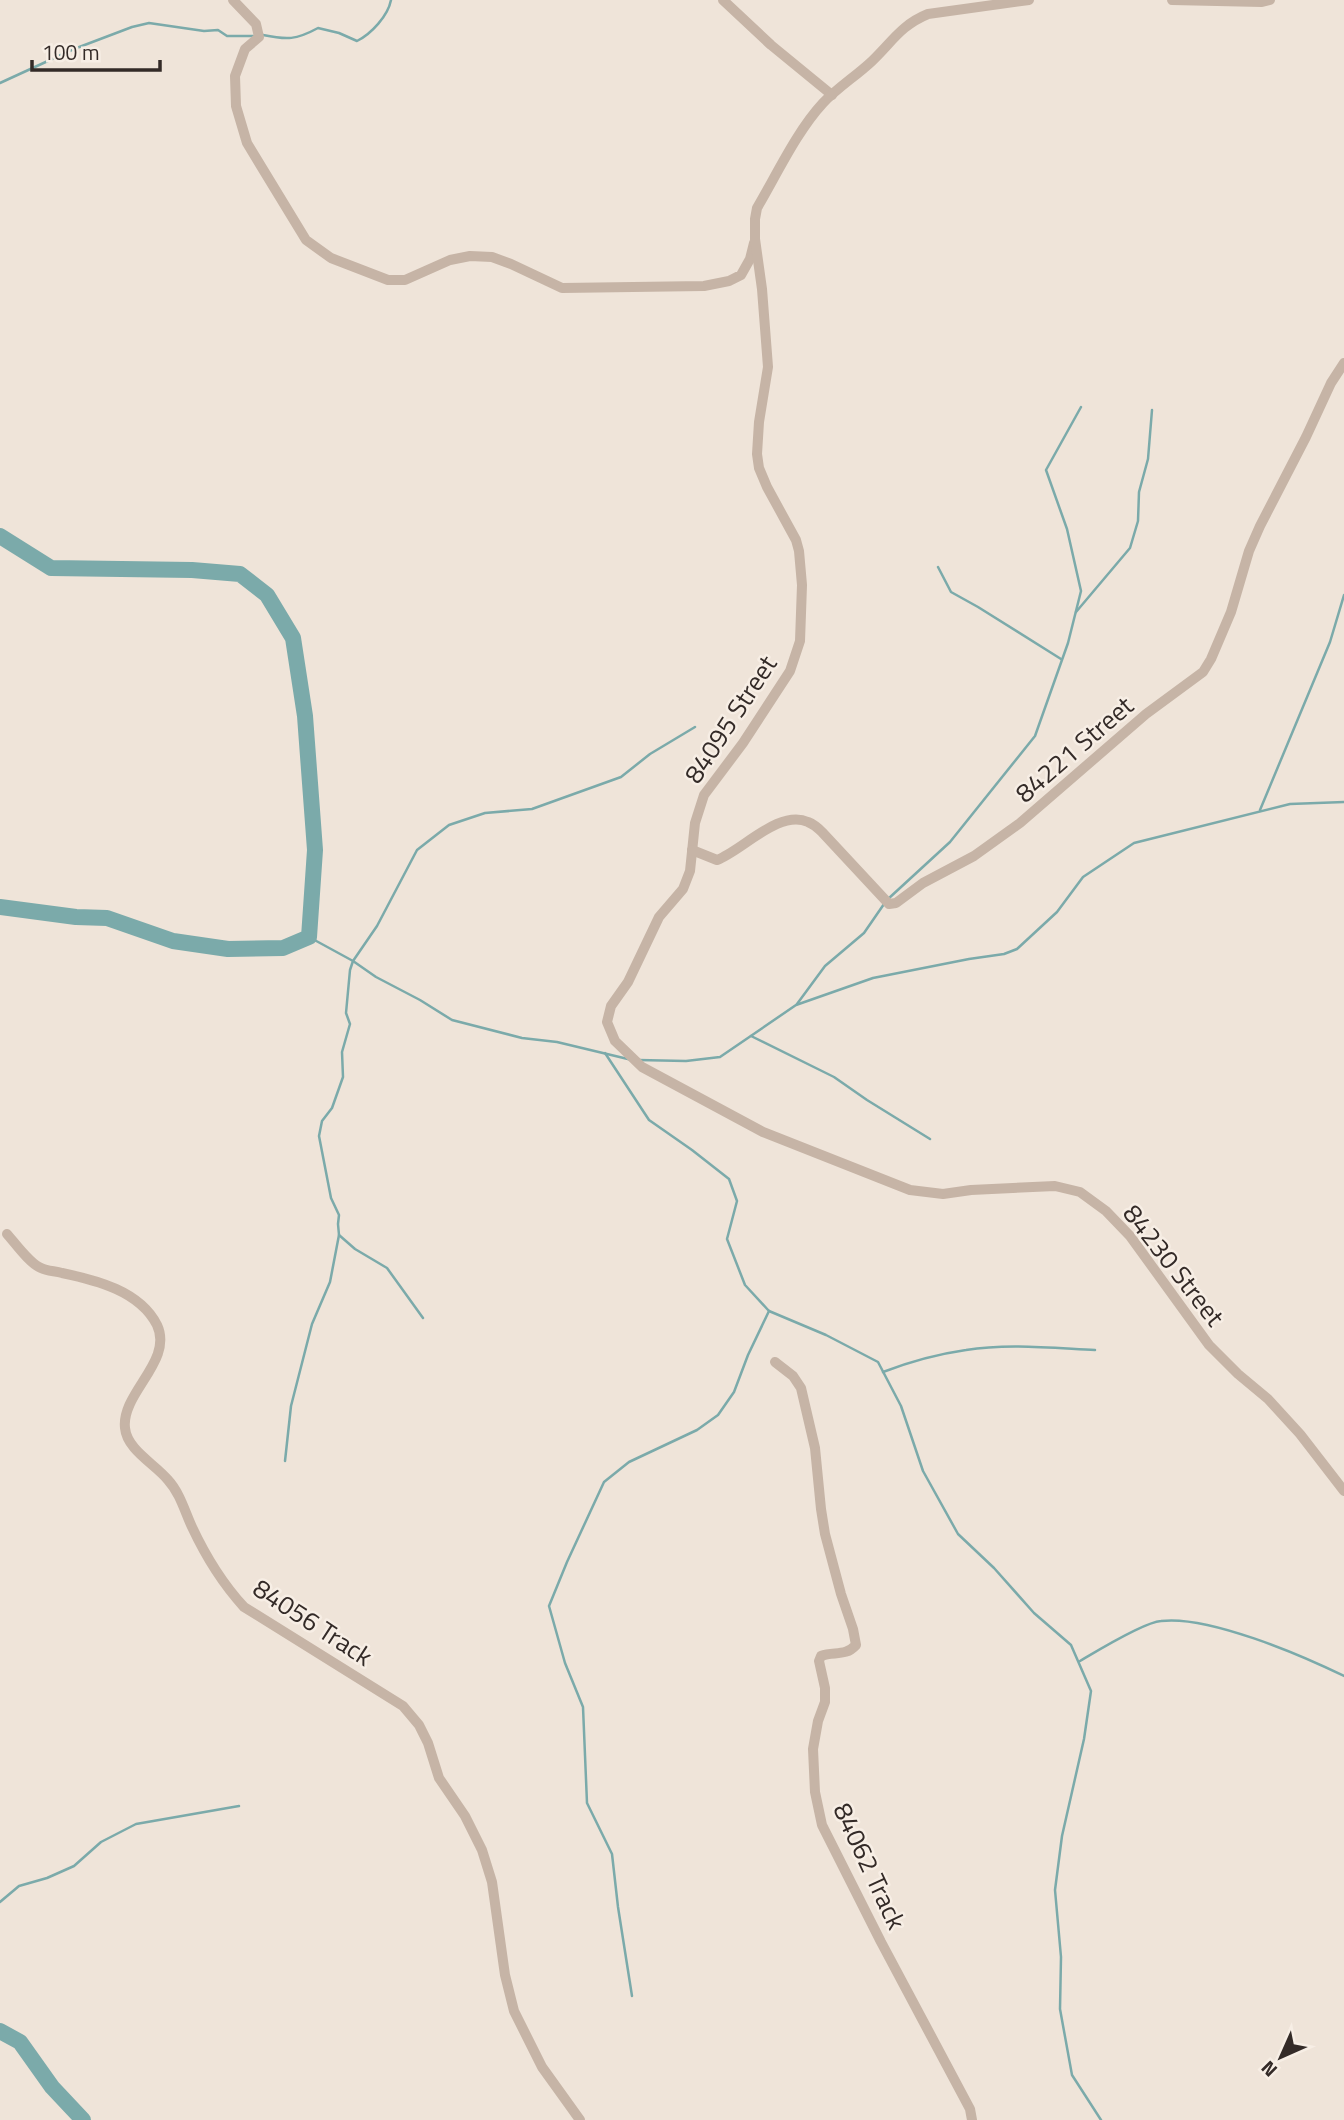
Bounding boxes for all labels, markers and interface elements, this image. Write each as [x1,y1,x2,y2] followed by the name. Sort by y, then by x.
[32,28,159,72] scale bar
[42,36,99,68] text: 100 m
[674,647,786,791] street label: 84095 Street
[1006,687,1142,811] street label: 84221 Street
[1114,1196,1234,1334] street label: 84230 Street
[245,1569,381,1675] street label: 84056 Track
[824,1796,916,1936] street label: 84062 Track
[1246,2022,1316,2092] north arrow
[1254,2054,1284,2084] text: N

